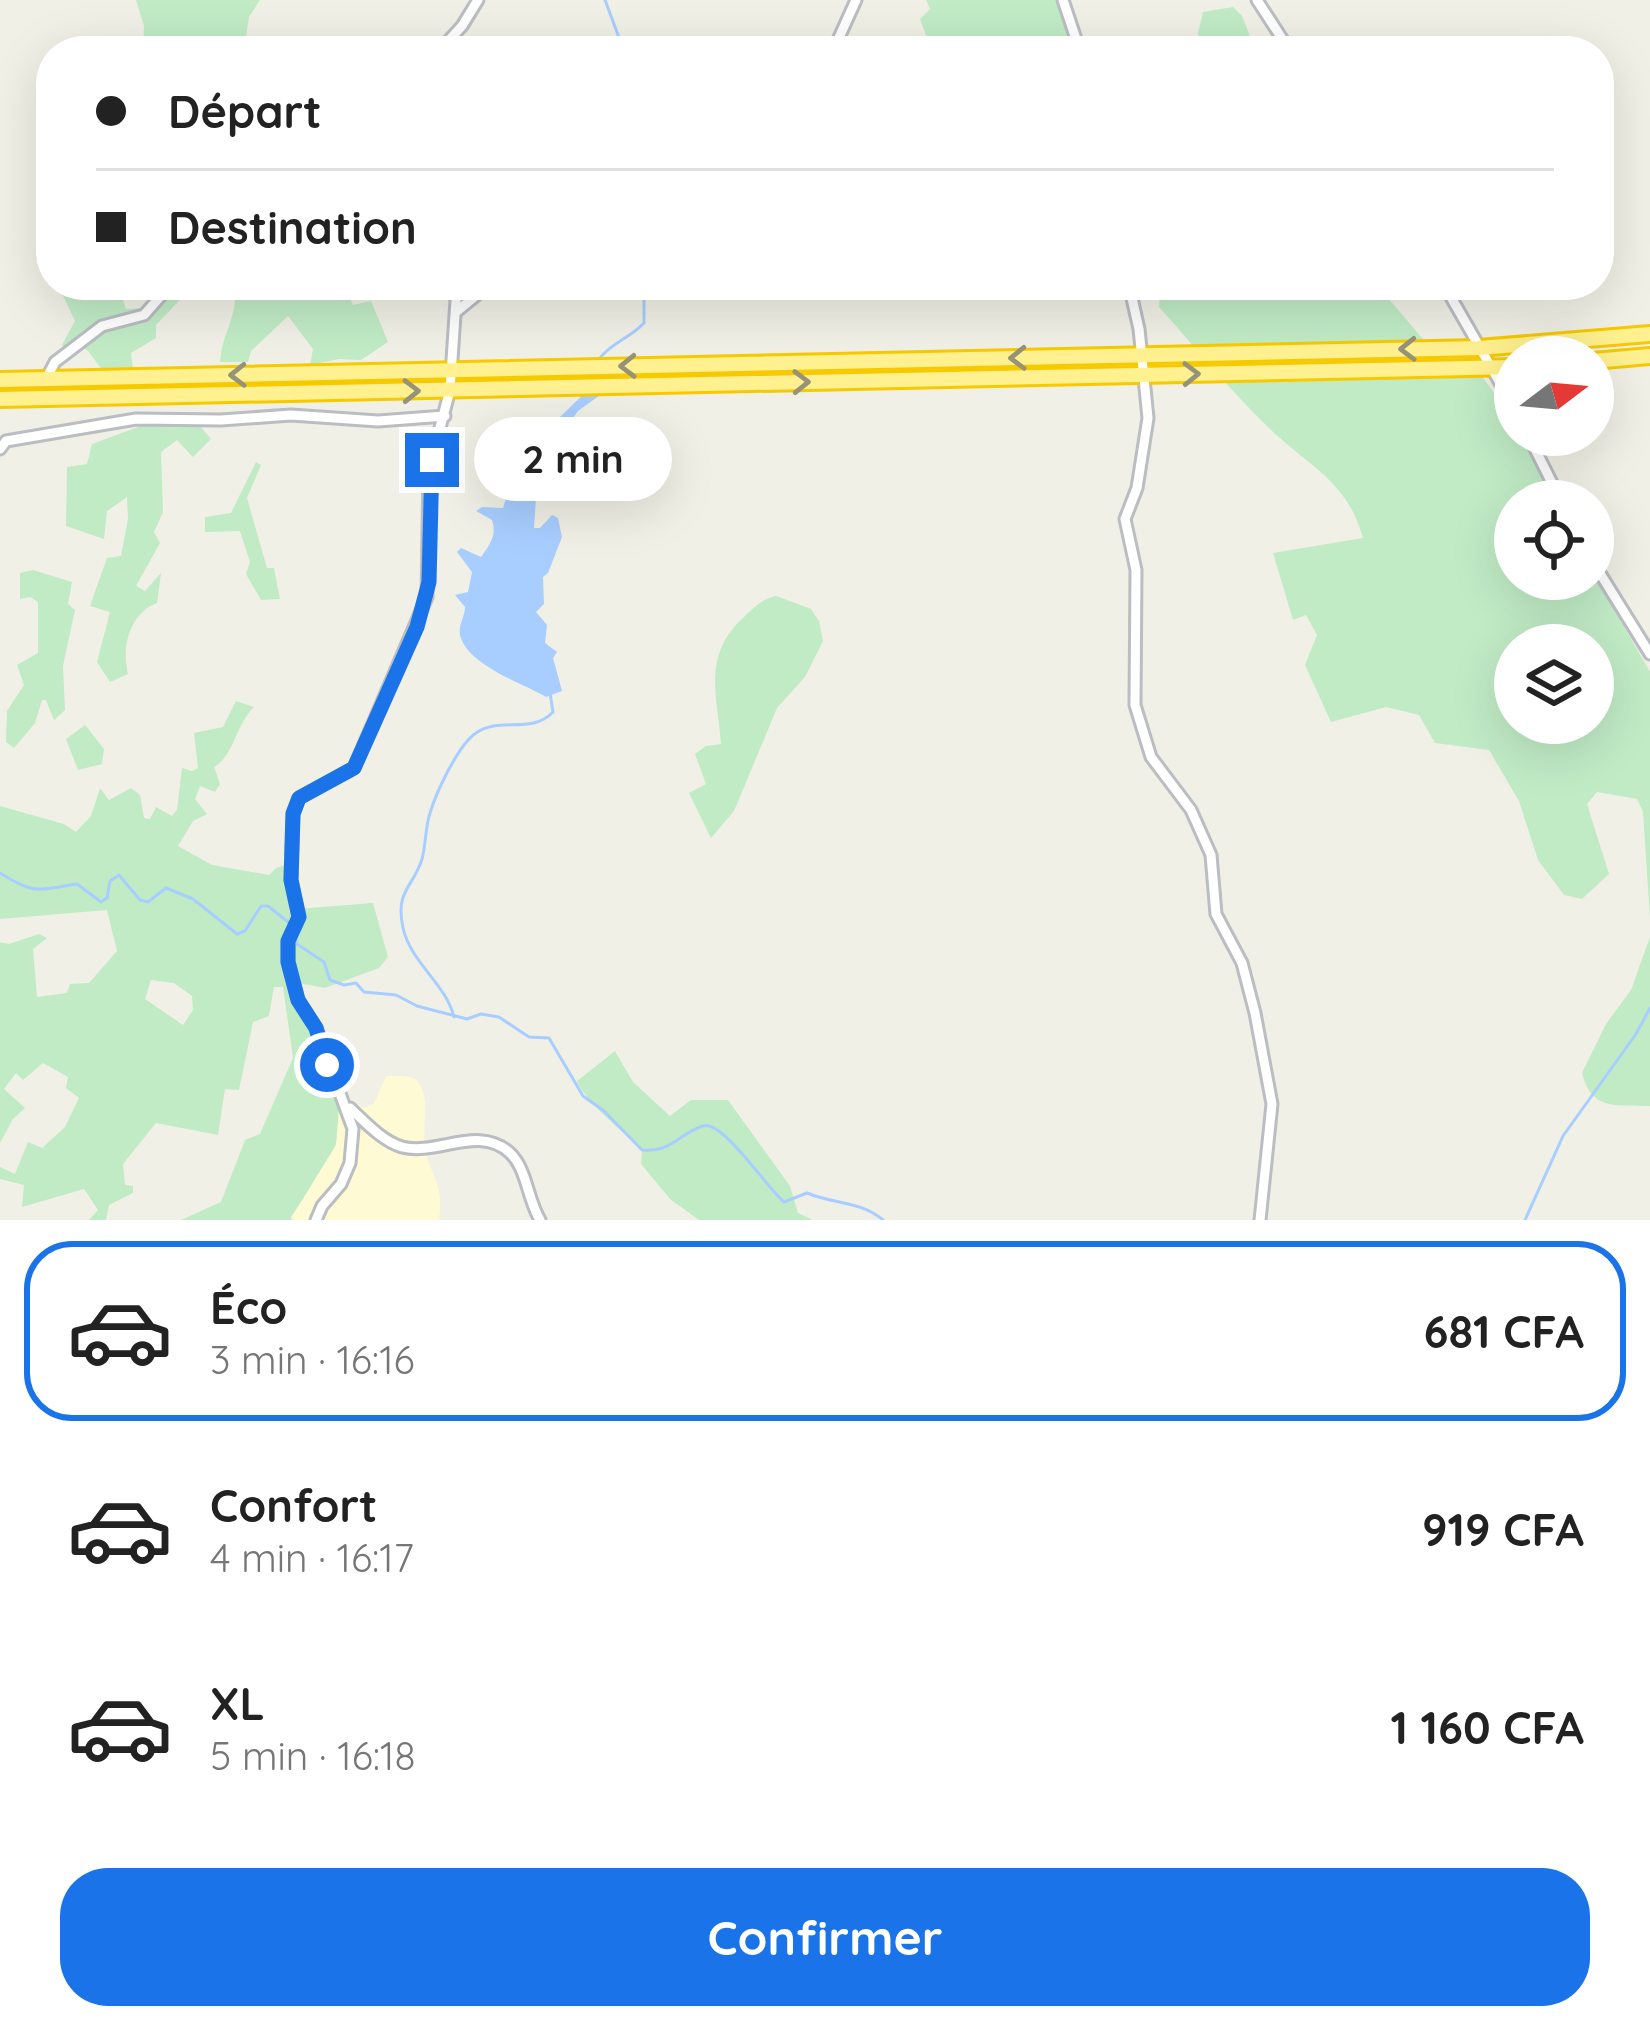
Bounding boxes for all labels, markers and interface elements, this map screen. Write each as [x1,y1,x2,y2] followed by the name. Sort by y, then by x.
[168,83,322,139] text: Départ
[168,199,417,255] text: Destination
[1398,336,1417,362] one-way arrow
[1494,336,1614,456] north arrow
[1494,336,1614,744] map controls
[1008,344,1027,370] one-way arrow
[618,352,637,378] one-way arrow
[228,361,247,387] one-way arrow
[1182,361,1201,387] one-way arrow
[792,370,811,396] one-way arrow
[403,378,421,404] one-way arrow
[474,418,672,502] callout: 2 min
[405,433,459,487] route end
[522,434,624,483] text: 2 min
[1494,480,1614,600] button: locate
[1494,624,1614,744] button: layers
[300,1038,354,1092] route start
[66,1277,174,1385] icon: car
[210,1279,287,1335] text: Éco
[1424,1303,1584,1359] text: 681 CFA
[210,1335,415,1384] text: 3 min · 16:16
[66,1475,174,1583] icon: car
[210,1477,377,1533] text: Confort
[1422,1501,1584,1557] text: 919 CFA
[210,1533,414,1582] text: 4 min · 16:17
[66,1673,174,1781] icon: car
[210,1675,265,1731] text: XL
[1390,1699,1584,1755] text: 1 160 CFA
[210,1731,415,1780] text: 5 min · 16:18
[60,1868,1590,2006] button: Confirmer

